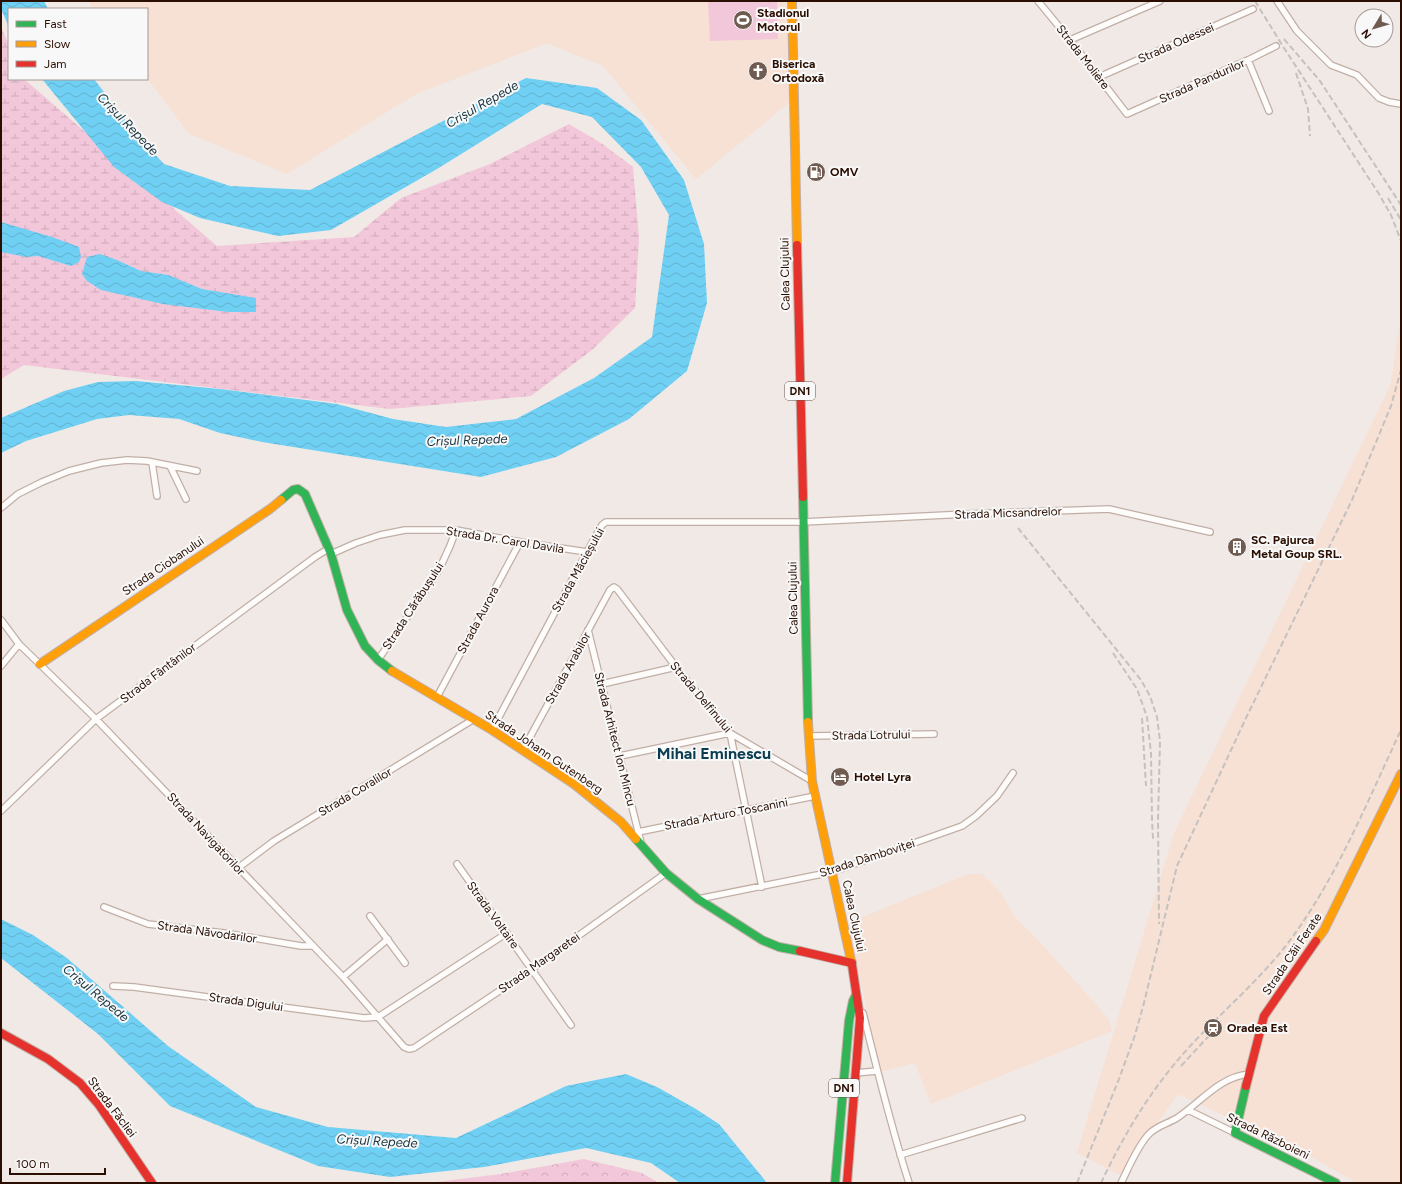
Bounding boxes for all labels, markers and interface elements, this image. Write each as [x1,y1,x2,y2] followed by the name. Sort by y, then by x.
[757,6,809,34] place label: Stadionul Motorul
[8,8,148,80] legend
[1354,8,1394,48] north arrow
[732,9,754,31] sports icon: Stadionul Motorul
[44,17,67,31] text: Fast
[1136,20,1216,66] street label: Strada Odessei
[1054,22,1113,92] street label: Strada Molière
[1359,26,1374,41] text: N
[44,37,71,51] text: Slow
[1157,56,1247,106] street label: Strada Pandurilor
[44,57,67,71] text: Jam
[772,57,824,85] place label: Biserica Ortodoxă
[747,60,769,82] church icon: Biserica Ortodoxă
[443,77,521,131] water label: Crișul Repede
[94,90,162,158] water label: Crișul Repede
[805,161,827,183] fuel station icon: OMV
[830,165,859,179] place label: OMV
[777,237,793,311] street label: Calea Clujului
[785,382,815,400] road number: DN1
[426,431,508,449] water label: Crișul Repede
[954,504,1062,522] street label: Strada Micsandrelor
[445,524,565,556] street label: Strada Dr. Carol Davila
[549,525,607,615] street label: Strada Măcieșului
[1251,533,1342,561] place label: SC. Pajurca Metal Goup SRL.
[120,534,206,598] street label: Strada Ciobanului
[1226,536,1248,558] building icon: SC. Pajurca Metal Goup SRL.
[380,560,446,652] street label: Strada Cărăbușului
[785,561,801,635] street label: Calea Clujului
[454,584,502,656] street label: Strada Aurora
[542,630,594,706] street label: Strada Arabilor
[117,640,199,706] street label: Strada Fântânilor
[667,659,735,735] street label: Strada Delfinului
[592,671,638,807] street label: Strada Arhitect Ion Mincu
[483,707,605,797] street label: Strada Johann Gutenberg
[831,727,911,743] street label: Strada Lotrului
[657,744,771,763] district label: Mihai Eminescu
[316,765,394,819] street label: Strada Coralilor
[829,766,851,788] hotel icon: Hotel Lyra
[854,770,911,784] place label: Hotel Lyra
[164,790,248,878] street label: Strada Navigatorilor
[663,795,789,833] street label: Strada Arturo Toscanini
[818,836,916,880] street label: Strada Dâmboviței
[464,879,522,952] street label: Strada Voltaire
[840,879,868,953] street label: Calea Clujului
[1259,910,1325,998] street label: Strada Căii Ferate
[156,918,258,946] street label: Strada Năvodarilor
[496,930,582,996] street label: Strada Margaretei
[60,961,132,1025] water label: Crișul Repede
[208,990,284,1014] street label: Strada Digului
[1202,1017,1224,1039] station icon: Oradea Est
[1227,1021,1288,1035] place label: Oradea Est
[85,1074,139,1140] street label: Strada Făcliei
[829,1079,859,1097] road number: DN1
[1224,1110,1312,1162] street label: Strada Războieni
[336,1131,418,1151] water label: Crișul Repede
[10,1150,105,1176] scale bar
[16,1157,50,1171] text: 100 m

